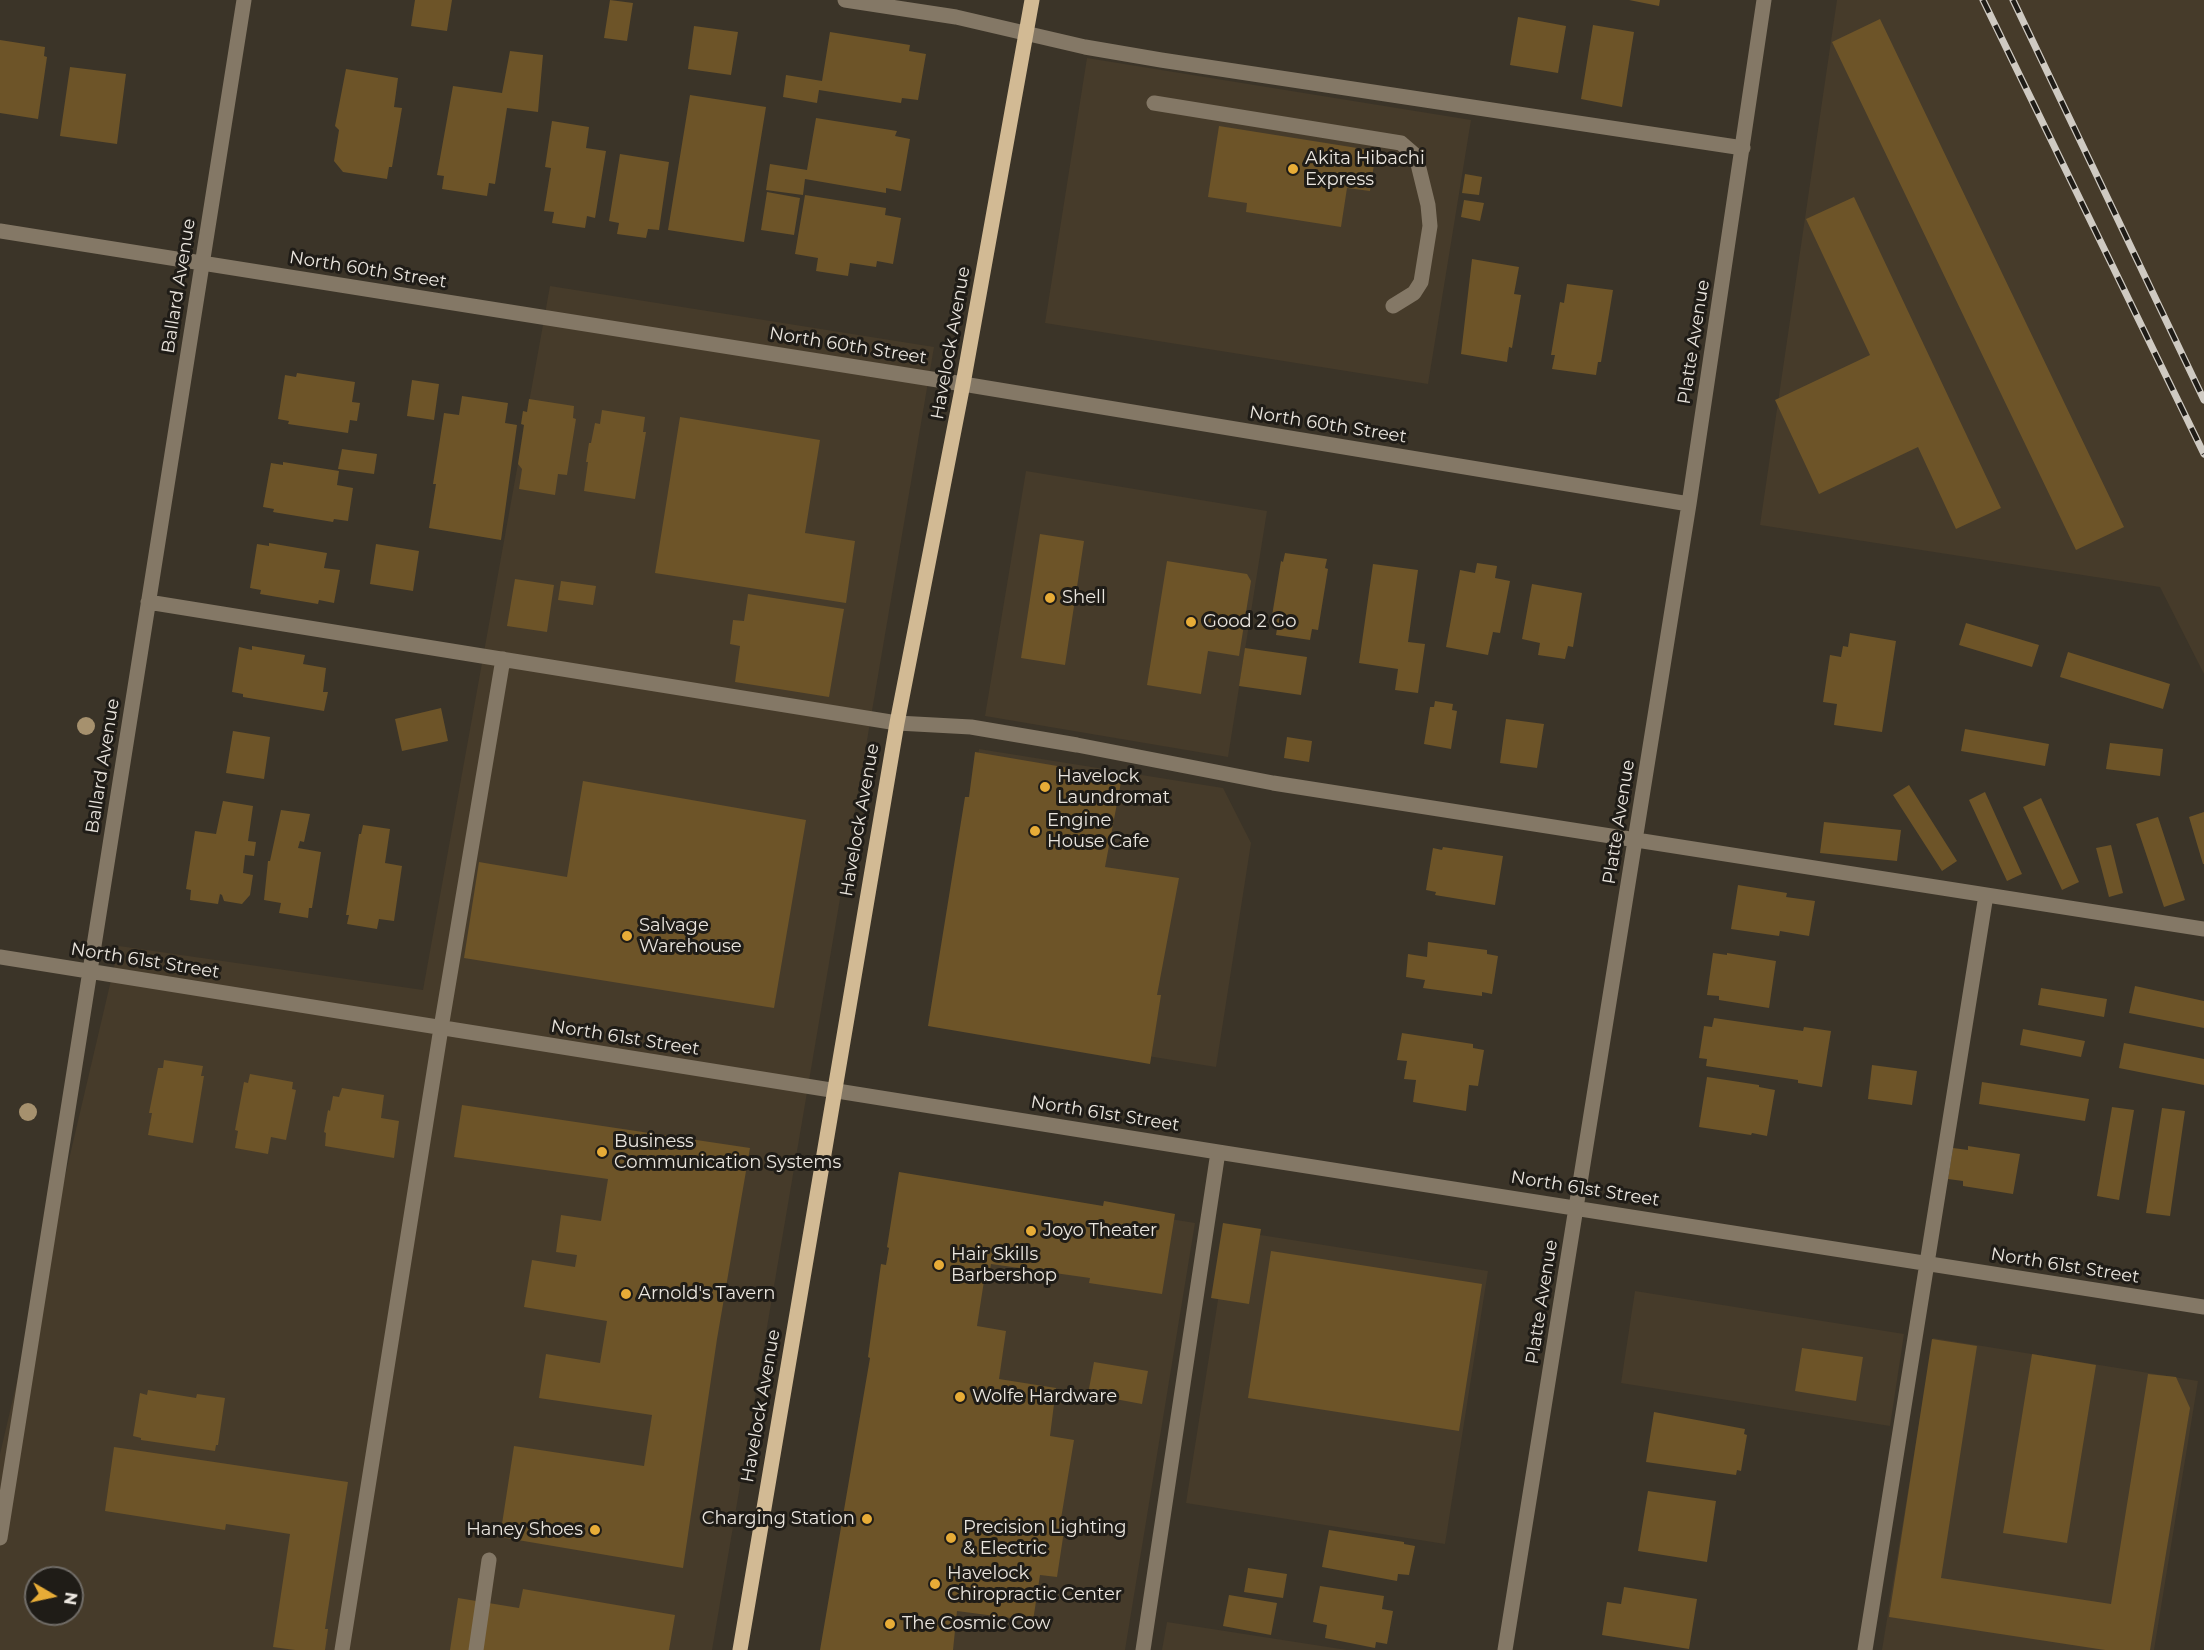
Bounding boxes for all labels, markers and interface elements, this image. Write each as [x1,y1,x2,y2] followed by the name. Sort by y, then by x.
[1305,148,1425,190] place label: Akita Hibachi Express
[1286,162,1300,176] marker: Akita Hibachi Express
[158,217,200,355] street label: Ballard Avenue
[288,247,448,293] street label: North 60th Street
[927,265,975,421] street label: Havelock Avenue
[1673,278,1715,406] street label: Platte Avenue
[768,323,928,369] street label: North 60th Street
[1248,402,1408,448] street label: North 60th Street
[1062,587,1106,609] place label: Shell
[1043,591,1057,605] marker: Shell
[1203,611,1297,633] place label: Good 2 Go
[1184,615,1198,629] marker: Good 2 Go
[82,697,124,835] street label: Ballard Avenue
[836,742,884,898] street label: Havelock Avenue
[1598,758,1640,886] street label: Platte Avenue
[1057,766,1170,808] place label: Havelock Laundromat
[1038,780,1052,794] marker: Havelock Laundromat
[1047,810,1149,852] place label: Engine House Cafe
[1028,824,1042,838] marker: Engine House Cafe
[639,915,742,958] place label: Salvage Warehouse
[620,929,634,943] marker: Salvage Warehouse
[69,939,221,983] street label: North 61st Street
[549,1016,701,1060] street label: North 61st Street
[1029,1092,1181,1136] street label: North 61st Street
[614,1131,841,1174] place label: Business Communication Systems
[595,1145,609,1159] marker: Business Communication Systems
[1509,1167,1661,1211] street label: North 61st Street
[1043,1220,1157,1242] place label: Joyo Theater
[1024,1224,1038,1238] marker: Joyo Theater
[1521,1238,1563,1366] street label: Platte Avenue
[951,1244,1057,1286] place label: Hair Skills Barbershop
[1989,1244,2141,1288] street label: North 61st Street
[932,1258,946,1272] marker: Hair Skills Barbershop
[638,1283,775,1305] place label: Arnold's Tavern
[619,1287,633,1301] marker: Arnold's Tavern
[737,1328,785,1484] street label: Havelock Avenue
[972,1386,1117,1408] place label: Wolfe Hardware
[953,1390,967,1404] marker: Wolfe Hardware
[702,1508,855,1530] place label: Charging Station
[860,1512,874,1526] marker: Charging Station
[963,1517,1127,1559] place label: Precision Lighting & Electric
[466,1519,583,1541] place label: Haney Shoes
[588,1523,602,1537] marker: Haney Shoes
[944,1531,958,1545] marker: Precision Lighting & Electric
[947,1563,1122,1606] place label: Havelock Chiropractic Center
[24,1566,84,1626] north arrow
[928,1577,942,1591] marker: Havelock Chiropractic Center
[60,1591,81,1606] text: N
[902,1613,1050,1635] place label: The Cosmic Cow
[883,1617,897,1631] marker: The Cosmic Cow

